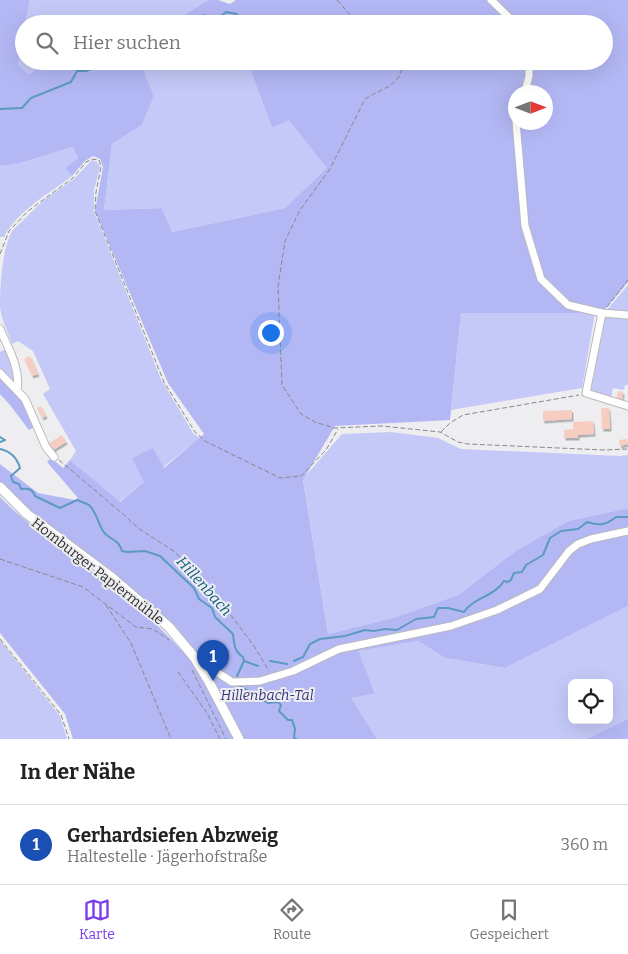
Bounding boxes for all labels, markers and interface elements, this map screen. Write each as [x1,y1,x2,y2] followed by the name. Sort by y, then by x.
[15,15,613,70] search box
[33,29,61,57] icon: search
[73,31,181,54] text: Hier suchen
[508,85,553,130] north arrow
[258,320,284,346] your location
[28,514,167,628] street label: Homburger Papiermühle
[173,553,235,620] water label: Hillenbach
[197,640,229,681] pin: 1
[568,679,613,724] map controls
[568,679,613,724] button: locate
[220,687,314,704] park label: Hillenbach-Tal
[20,759,135,785] text: In der Nähe
[67,824,278,847] text: Gerhardsiefen Abzweig
[33,835,39,854] text: 1
[561,835,608,854] text: 360 m
[67,847,267,866] text: Haltestelle · Jägerhofstraße
[79,896,115,943] tab: Karte
[273,896,311,943] tab: Route
[469,896,549,943] tab: Gespeichert

